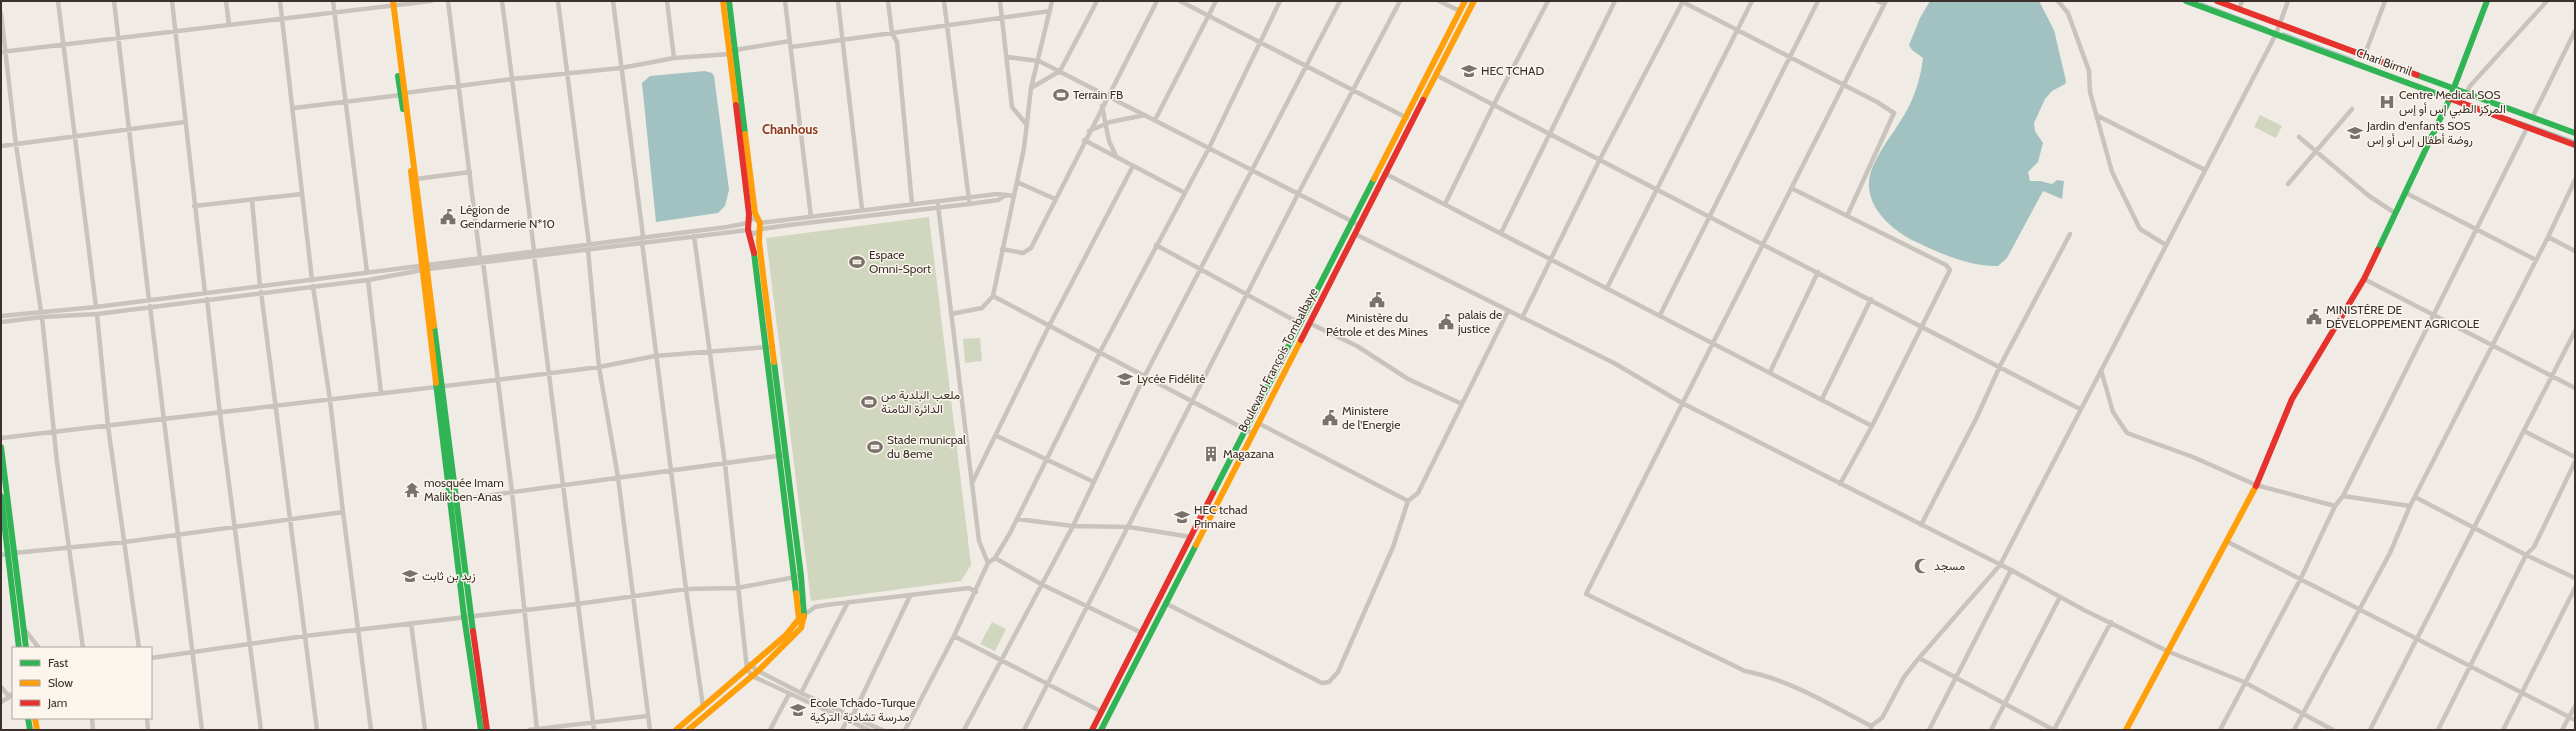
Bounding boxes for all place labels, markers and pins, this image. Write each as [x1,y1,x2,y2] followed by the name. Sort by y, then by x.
[1460,62,1478,80] school or university icon: HEC TCHAD
[1481,63,1544,78] place label: HEC TCHAD
[1052,86,1070,104] sports icon: Terrain FB
[1073,87,1123,102] place label: Terrain FB
[2399,87,2506,119] place label: Centre Medical SOS المركز الطبي إس أو إس
[2378,93,2396,111] hospital icon: Centre Medical SOS المركز الطبي إس أو إس
[2366,118,2473,148] place label: Jardin d'enfants SOS روضة أطفال إس أو إس
[2346,124,2364,142] school or university icon: Jardin d'enfants SOS روضة أطفال إس أو إس
[460,202,555,231] place label: Légion de Gendarmerie N*10
[439,208,457,226] public building icon: Légion de Gendarmerie N*10
[869,247,931,276] place label: Espace Omni-Sport
[848,253,866,271] sports icon: Espace Omni-Sport
[1368,291,1386,309] public building icon: Ministère du Pétrole et des Mines
[2326,302,2480,331] place label: MINISTÈRE DE DÉVELOPPEMENT AGRICOLE
[1457,307,1502,336] place label: palais de justice
[2305,308,2323,326] public building icon: MINISTÈRE DE DÉVELOPPEMENT AGRICOLE
[1326,310,1428,339] place label: Ministère du Pétrole et des Mines
[1437,313,1455,331] public building icon: palais de justice
[1116,370,1134,388] school or university icon: Lycée Fidélité
[1137,371,1205,386] place label: Lycée Fidélité
[881,387,960,417] place label: ملعب البلدية من الدائرة الثامنة
[860,393,878,411] sports icon: ملعب البلدية من الدائرة الثامنة
[1342,403,1400,432] place label: Ministere de l'Energie
[1321,409,1339,427] public building icon: Ministere de l'Energie
[887,432,966,461] place label: Stade municpal du 8eme
[866,438,884,456] sports icon: Stade municpal du 8eme
[1202,445,1220,463] building icon: Magazana
[1223,446,1274,461] place label: Magazana
[424,475,504,504] place label: mosquée Imam Malik ben-Anas
[403,481,421,499] temple icon: mosquée Imam Malik ben-Anas
[1194,502,1247,531] place label: HEC tchad Primaire
[1173,508,1191,526] school or university icon: HEC tchad Primaire
[1913,557,1931,575] mosque icon: مسجد
[1934,558,1965,573] place label: مسجد
[401,567,419,585] school or university icon: زيد بن ثابت
[422,568,476,584] place label: زيد بن ثابت
[810,695,915,725] place label: Ecole Tchado-Turque مدرسة تشادية التركية
[789,701,807,719] school or university icon: Ecole Tchado-Turque مدرسة تشادية التركية

